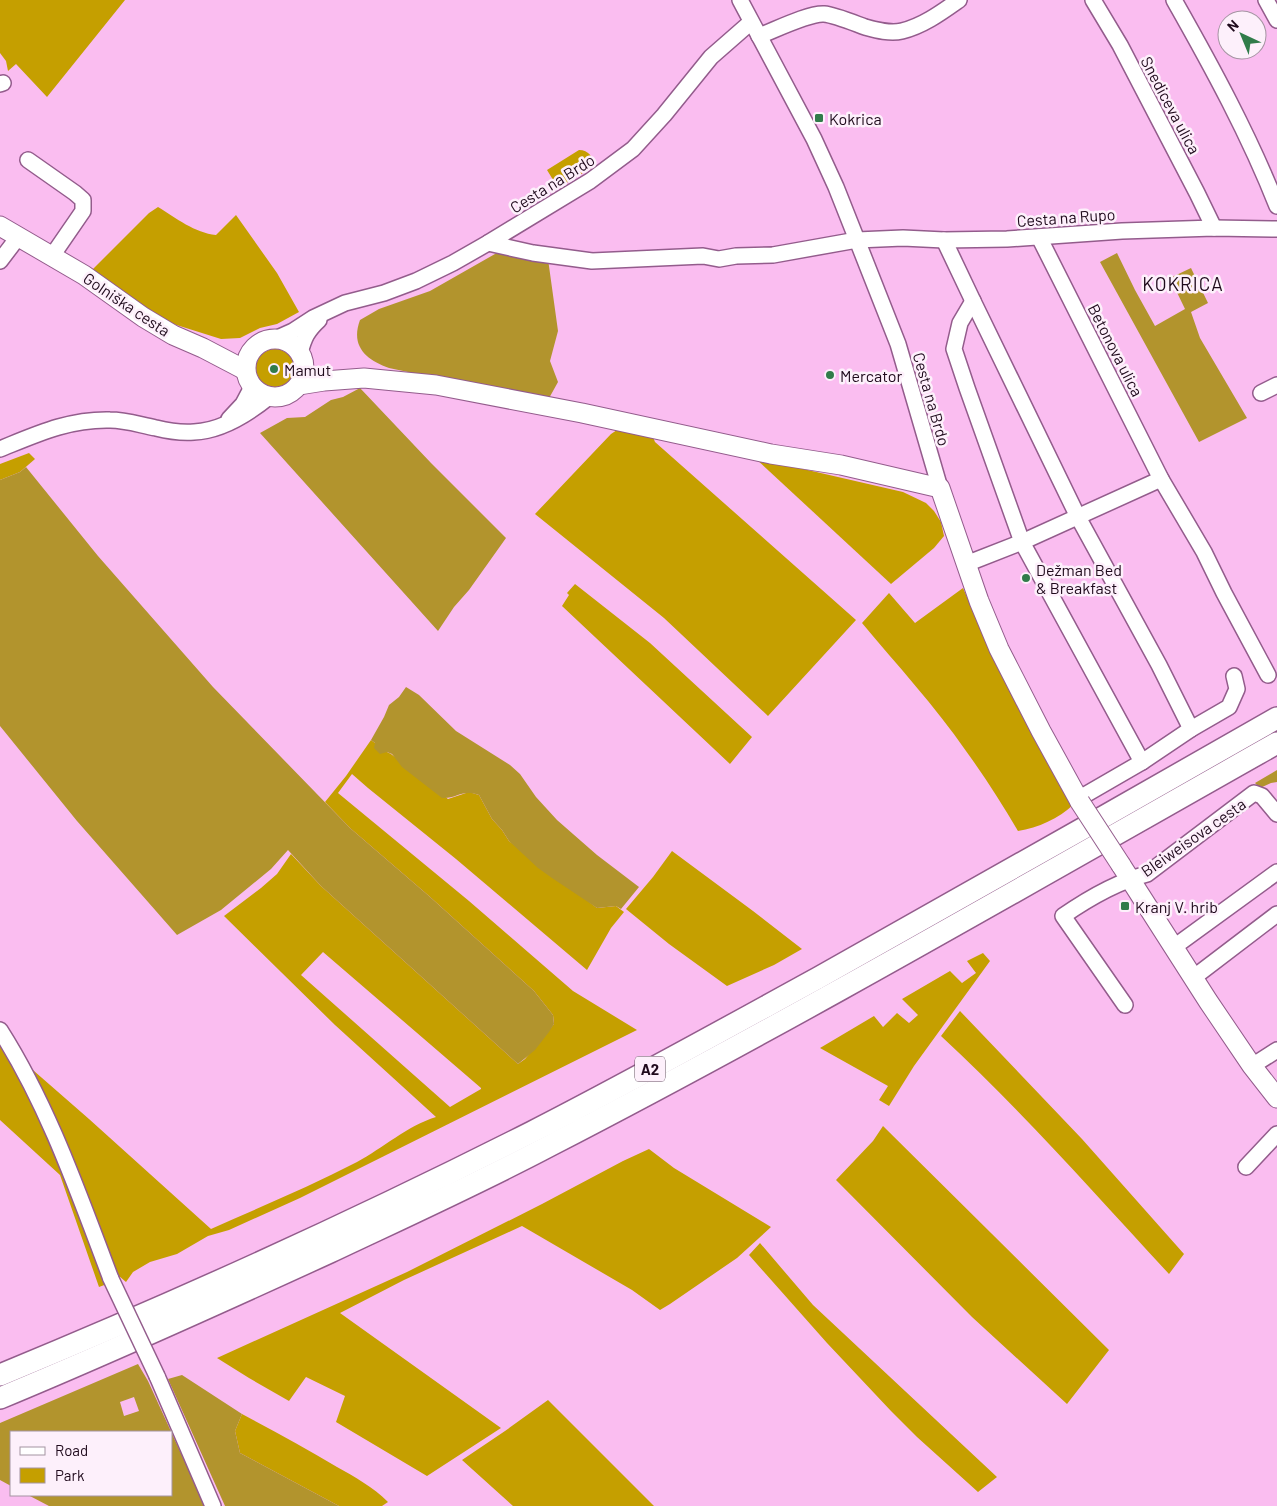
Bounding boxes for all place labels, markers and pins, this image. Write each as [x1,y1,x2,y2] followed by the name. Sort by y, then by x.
[829,109,882,128] place label: Kokrica
[813,112,825,124] marker: Kokrica
[284,360,331,379] place label: Mamut
[268,363,280,375] marker: Mamut
[840,366,902,385] place label: Mercator
[824,369,836,381] marker: Mercator
[1036,560,1122,597] place label: Dežman Bed & Breakfast
[1020,572,1032,584] marker: Dežman Bed & Breakfast
[1135,897,1218,916] place label: Kranj V. hrib
[1119,900,1131,912] marker: Kranj V. hrib

